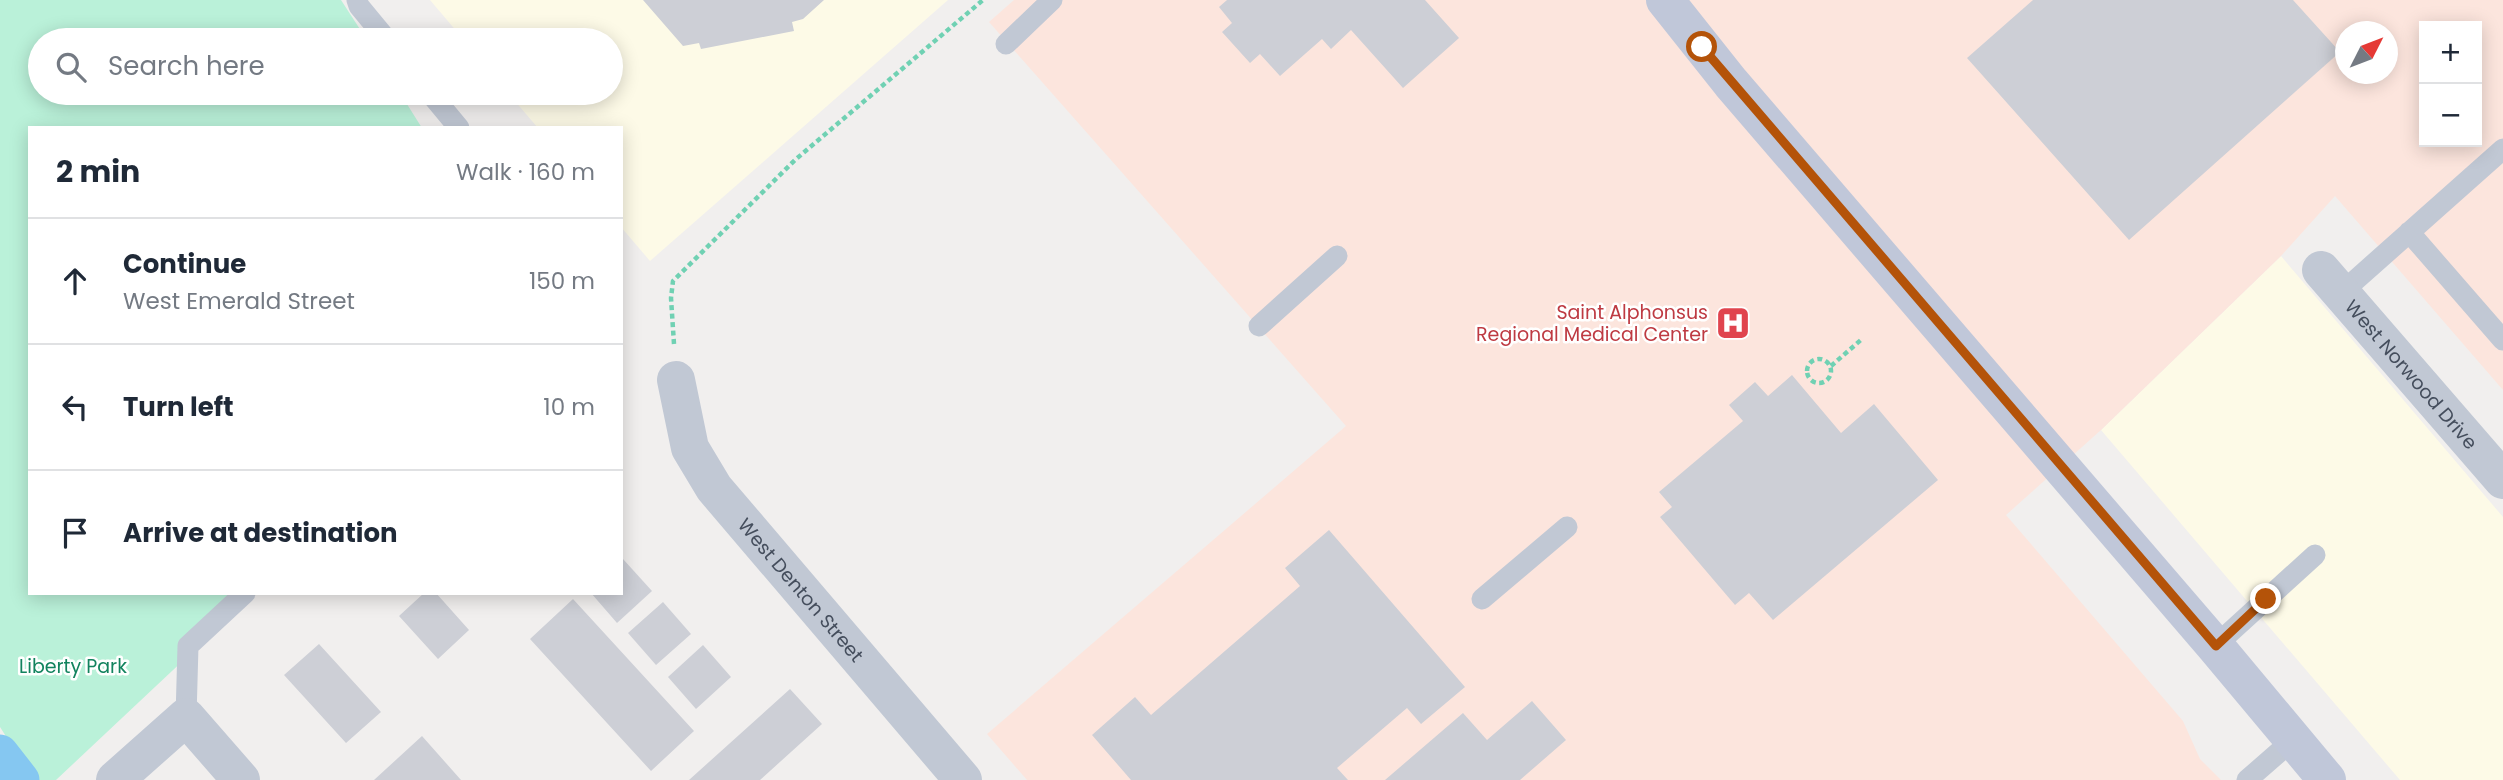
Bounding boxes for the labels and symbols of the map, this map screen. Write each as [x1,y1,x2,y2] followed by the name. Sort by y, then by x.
[2335,21,2398,84] north arrow
[1686,31,1717,62] route start
[2338,294,2484,455] street label: West Norwood Drive
[1476,299,1708,348] place label: Saint Alphonsus Regional Medical Center
[1714,304,1752,342] hospital icon: Saint Alphonsus Regional Medical Center
[731,512,870,668] street label: West Denton Street
[2250,583,2281,614] route end
[19,653,127,680] park label: Liberty Park

